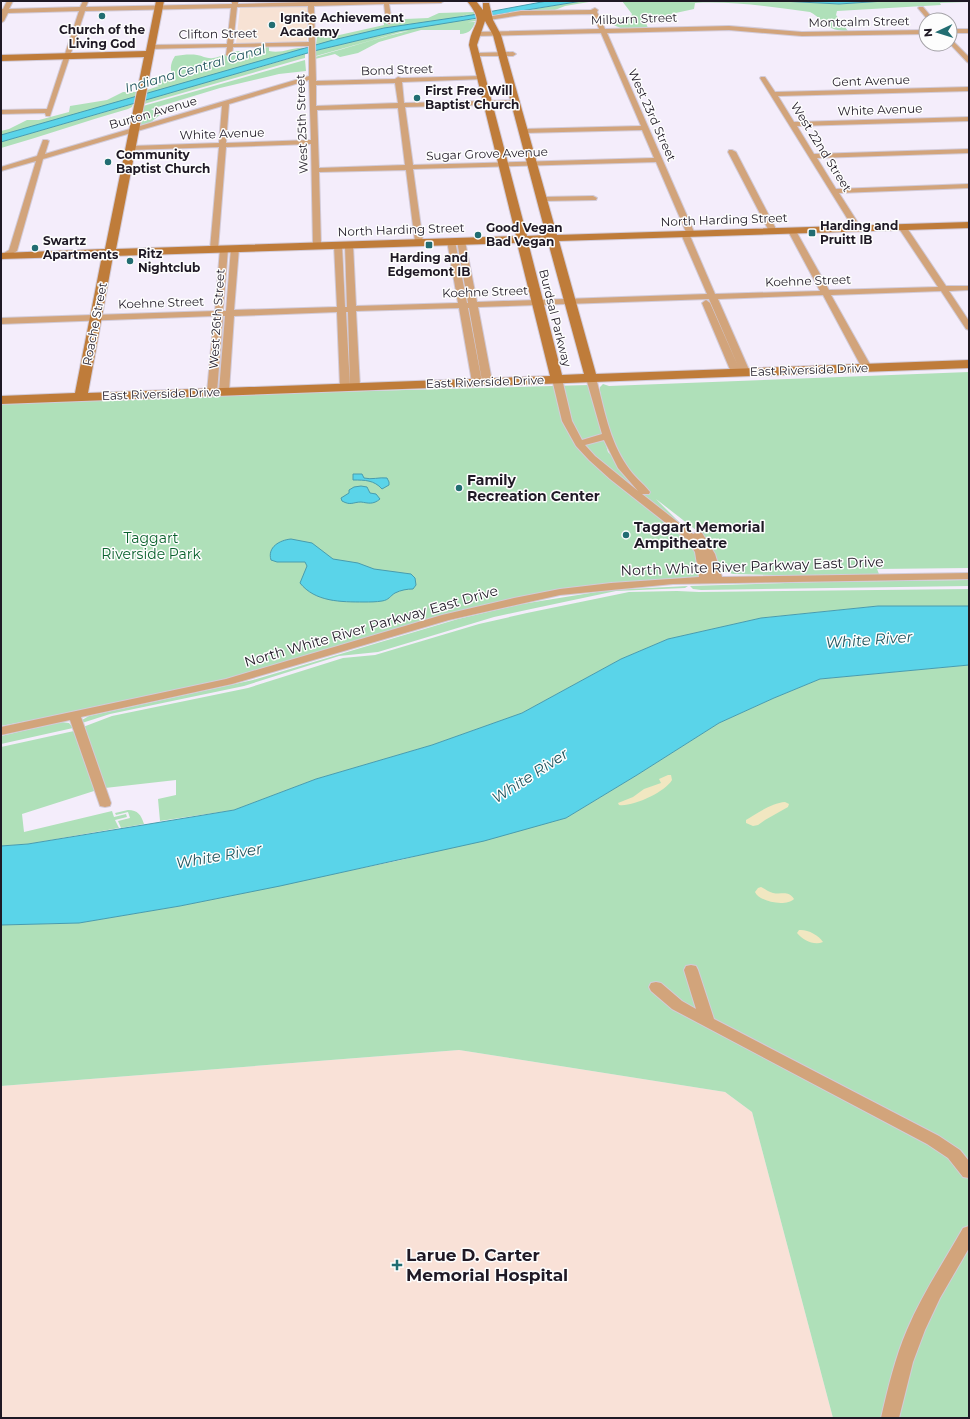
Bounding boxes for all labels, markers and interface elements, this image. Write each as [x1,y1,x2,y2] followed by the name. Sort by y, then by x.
[591,9,678,28] street label: Milburn Street
[279,10,405,39] place label: Ignite Achievement Academy
[97,11,107,21] marker: Church of the Living God
[918,12,958,52] north arrow
[808,13,910,30] street label: Montcalm Street
[267,20,277,30] marker: Ignite Achievement Academy
[59,22,145,51] place label: Church of the Living God
[178,25,258,42] street label: Clifton Street
[921,28,935,38] text: N
[123,40,268,96] water label: Indiana Central Canal
[361,61,433,78] street label: Bond Street
[625,66,680,163] street label: West 23rd Street
[832,72,910,89] street label: Gent Avenue
[292,74,311,174] street label: West 25th Street
[425,83,519,112] place label: First Free Will Baptist Church
[107,93,199,132] street label: Burton Avenue
[412,93,422,103] marker: First Free Will Baptist Church
[788,99,855,195] street label: West 22nd Street
[837,101,923,118] street label: White Avenue
[179,125,265,142] street label: White Avenue
[426,144,548,163] street label: Sugar Grove Avenue
[116,147,210,176] place label: Community Baptist Church
[103,157,113,167] marker: Community Baptist Church
[660,210,788,229] street label: North Harding Street
[820,218,898,247] place label: Harding and Pruitt IB
[337,220,465,239] street label: North Harding Street
[486,220,563,249] place label: Good Vegan Bad Vegan
[807,228,817,238] marker: Harding and Pruitt IB
[473,230,483,240] marker: Good Vegan Bad Vegan
[42,233,119,262] place label: Swartz Apartments
[424,240,434,250] marker: Harding and Edgemont IB
[30,243,40,253] marker: Swartz Apartments
[138,246,200,275] place label: Ritz Nightclub
[388,250,470,279] place label: Harding and Edgemont IB
[125,256,135,266] marker: Ritz Nightclub
[206,268,227,370] street label: West 26th Street
[536,268,575,369] street label: Burdsal Parkway
[765,272,851,289] street label: Koehne Street
[79,281,110,367] street label: Roache Street
[442,283,528,300] street label: Koehne Street
[118,294,204,311] street label: Koehne Street
[750,360,868,379] street label: East Riverside Drive
[426,372,544,391] street label: East Riverside Drive
[102,384,220,403] street label: East Riverside Drive
[467,471,600,505] place label: Family Recreation Center
[454,483,464,493] marker: Family Recreation Center
[633,518,765,552] place label: Taggart Memorial Ampitheatre
[101,529,201,563] park label: Taggart Riverside Park
[621,530,631,540] marker: Taggart Memorial Ampitheatre
[620,552,884,580] street label: North White River Parkway East Drive
[242,581,500,671] street label: North White River Parkway East Drive
[825,627,914,652] water label: White River
[488,743,572,807] water label: White River
[174,838,264,872] water label: White River
[406,1245,568,1285] place label: Larue D. Carter Memorial Hospital
[391,1259,403,1271] marker: Larue D. Carter Memorial Hospital

